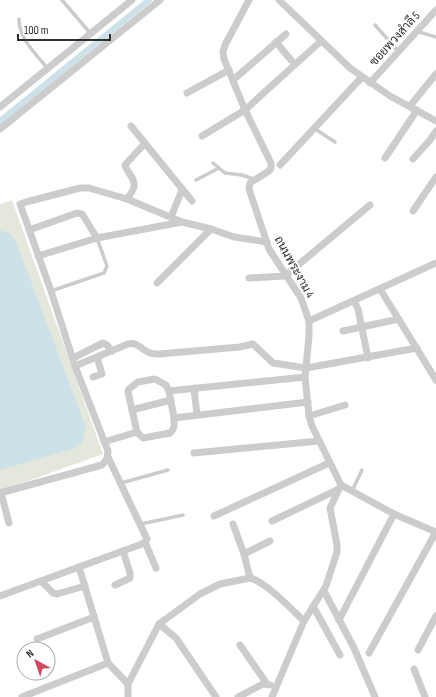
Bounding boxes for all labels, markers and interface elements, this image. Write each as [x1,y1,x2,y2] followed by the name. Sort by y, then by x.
[366,8,423,69] street label: ซอยพวงสำลี 5
[18,16,110,42] scale bar
[24,23,49,38] text: 100 m
[271,233,317,301] street label: ถนนพระงาม 4
[16,641,56,681] north arrow
[23,647,36,661] text: N

